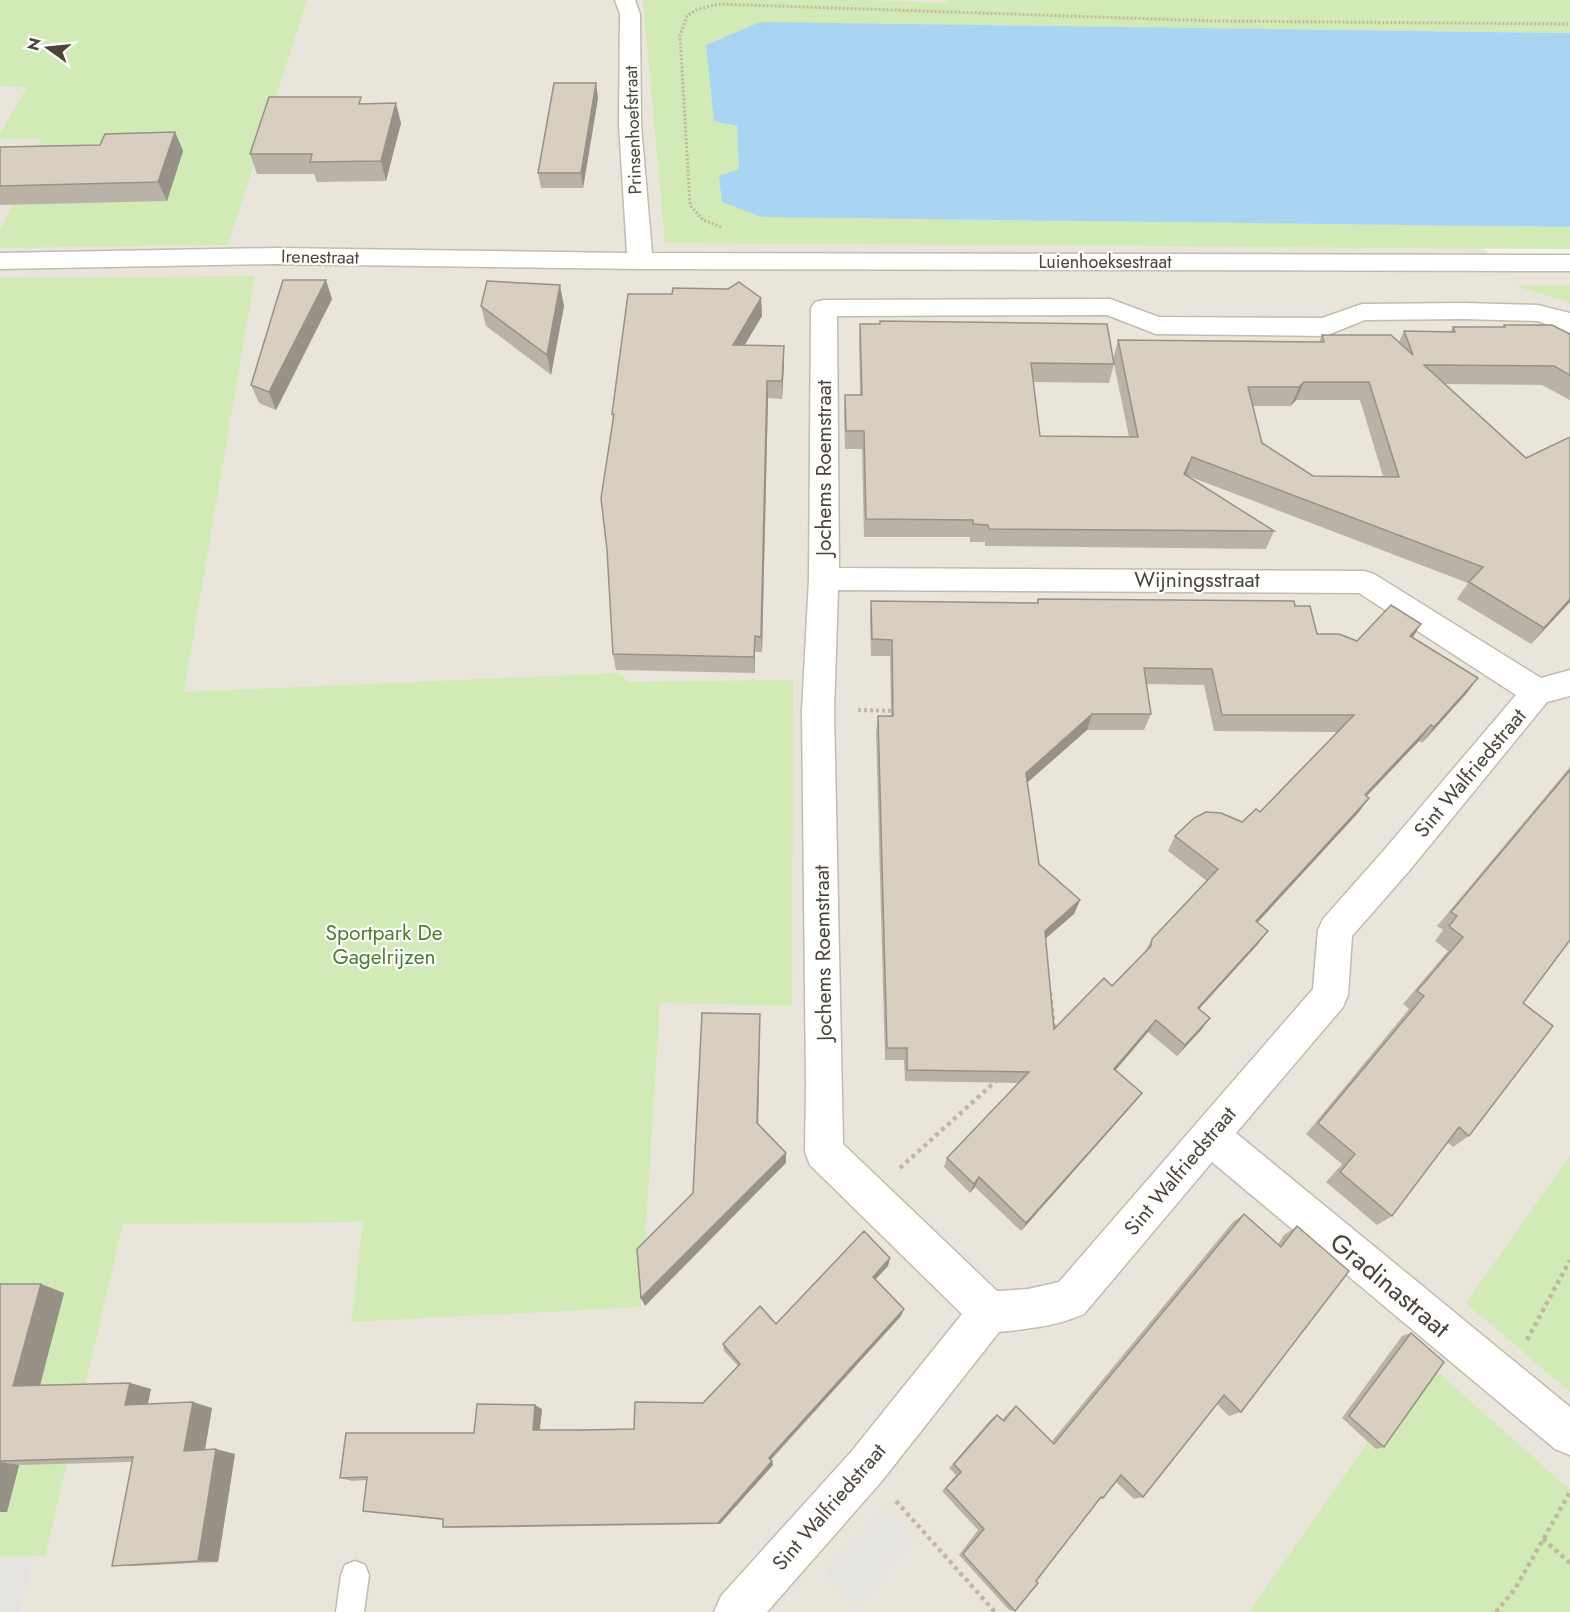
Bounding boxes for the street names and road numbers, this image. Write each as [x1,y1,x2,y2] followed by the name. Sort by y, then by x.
[618,64,648,195] street label: Prinsenhoefstraat
[281,243,360,271] street label: Irenestraat
[1039,249,1172,275] street label: Luienhoeksestraat
[809,380,839,559] street label: Jochems Roemstraat
[1134,565,1260,595] street label: Wijningsstraat
[1407,702,1533,844] street label: Sint Walfriedstraat
[806,865,840,1044] street label: Jochems Roemstraat
[1117,1100,1243,1242] street label: Sint Walfriedstraat
[1322,1223,1459,1347] street label: Gradinastraat
[765,1437,893,1577] street label: Sint Walfriedstraat

